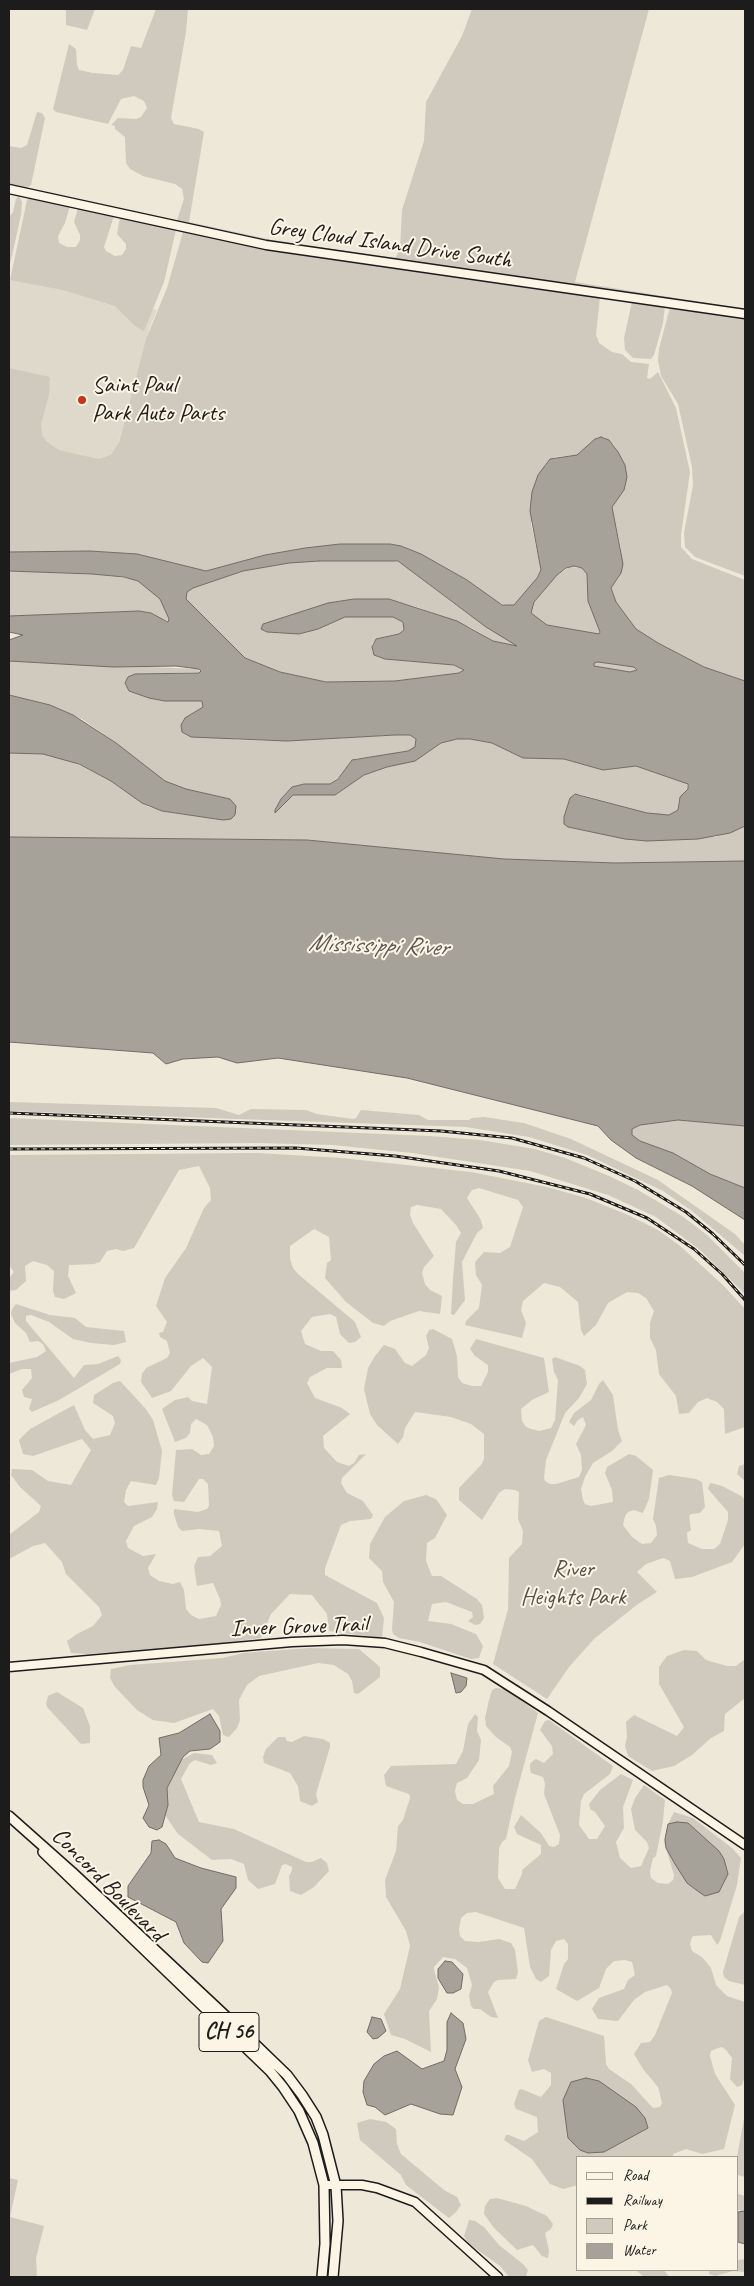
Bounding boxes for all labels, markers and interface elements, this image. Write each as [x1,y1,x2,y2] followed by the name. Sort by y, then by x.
[267,213,513,275] street label: Grey Cloud Island Drive South
[92,372,224,428] place label: Saint Paul Park Auto Parts
[76,394,88,406] marker: Saint Paul Park Auto Parts
[308,929,448,963] water label: Mississippi River
[520,1556,626,1612] park label: River Heights Park
[230,1610,368,1644] street label: Inver Grove Trail
[45,1822,171,1948] street label: Concord Boulevard
[199,2012,259,2052] road number: CH 56
[576,2156,739,2271] legend
[623,2166,648,2185] text: Road
[623,2191,662,2210] text: Railway
[623,2216,647,2235] text: Park
[623,2241,656,2260] text: Water

